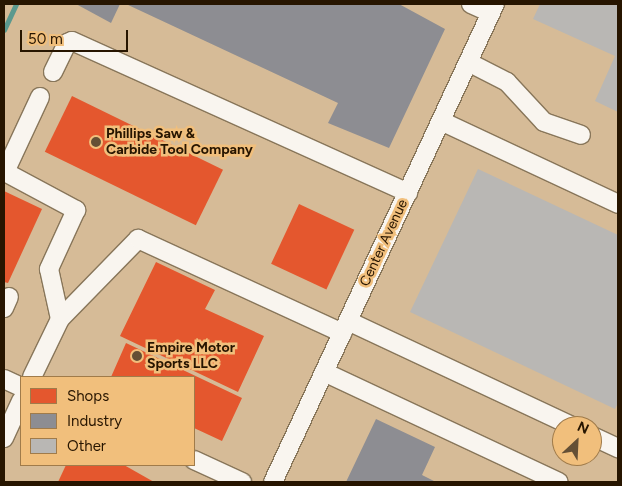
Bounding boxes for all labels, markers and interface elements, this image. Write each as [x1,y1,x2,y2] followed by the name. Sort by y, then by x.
[22,20,130,52] scale bar
[28,30,63,48] text: 50 m
[106,126,253,158] place label: Phillips Saw & Carbide Tool Company
[90,136,102,148] marker: Phillips Saw & Carbide Tool Company
[357,197,411,289] street label: Center Avenue
[147,340,235,372] place label: Empire Motor Sports LLC
[131,350,143,362] marker: Empire Motor Sports LLC
[20,376,195,466] legend
[67,387,109,405] text: Shops
[67,412,122,430] text: Industry
[552,416,602,466] north arrow
[575,418,592,438] text: N
[67,437,106,455] text: Other

